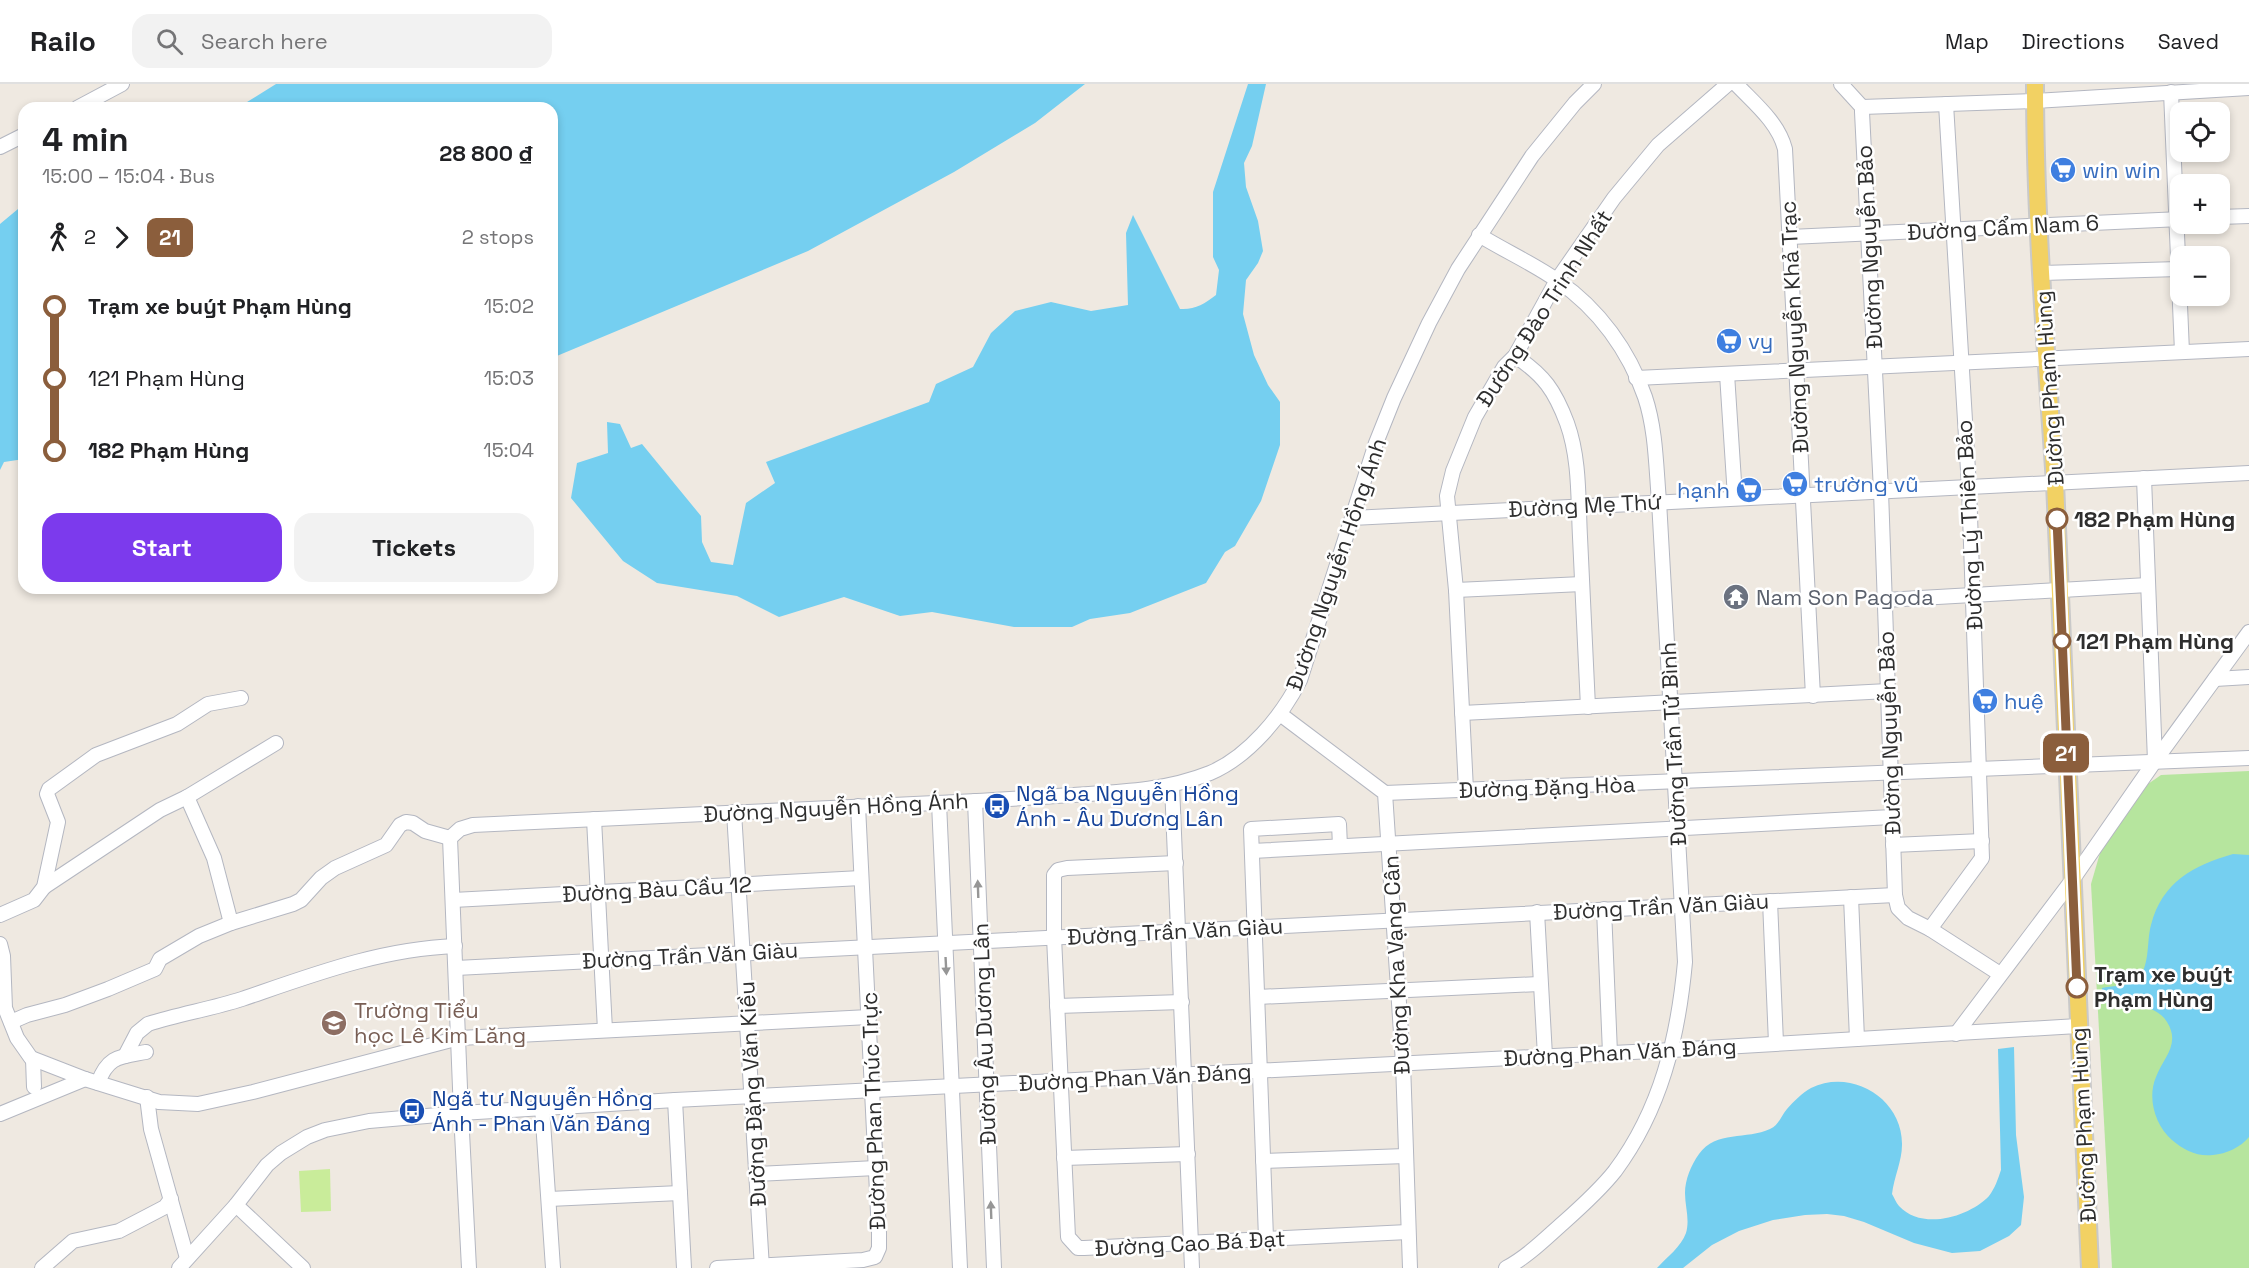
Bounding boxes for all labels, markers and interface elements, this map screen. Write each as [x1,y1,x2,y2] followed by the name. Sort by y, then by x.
[132,14,552,68] search box
[30,23,96,59] text: Railo
[153,25,186,58] icon: search
[201,27,328,55] text: Search here
[1945,28,1989,55] text: Map
[2022,28,2125,55] text: Directions
[2158,28,2219,55] text: Saved
[2170,102,2230,306] map controls
[2170,102,2230,162] button: locate
[42,119,129,161] text: 4 min
[439,139,534,167] text: 28 800 ₫
[1850,144,1888,350] street label: Đường Nguyễn Bảo
[2048,155,2078,185] supermarket icon: win win
[2082,156,2161,184] place label: win win
[42,163,215,189] text: 15:00 – 15:04 · Bus
[2170,174,2230,234] button: +
[1773,200,1815,454] street label: Đường Nguyễn Khả Trạc
[1470,204,1618,412] street label: Đường Đào Trinh Nhất
[1906,208,2100,246] street label: Đường Cẩm Nam 6
[42,221,75,254] icon: walk
[105,221,138,254] icon: forward
[84,224,96,250] text: 2
[159,224,181,251] text: 21
[462,224,534,250] text: 2 stops
[2170,246,2230,306] button: −
[2028,290,2070,486] street label: Đường Phạm Hùng
[88,292,352,320] text: Trạm xe buýt Phạm Hùng
[484,293,534,319] text: 15:02
[1714,326,1744,356] supermarket icon: vy
[1748,327,1773,355] place label: vy
[88,364,245,392] text: 121 Phạm Hùng
[484,365,534,391] text: 15:03
[1950,419,1988,631] street label: Đường Lý Thiên Bảo
[1280,434,1392,694] street label: Đường Nguyễn Hồng Ánh
[88,436,249,464] text: 182 Phạm Hùng
[483,437,534,463] text: 15:04
[1780,469,1810,499] supermarket icon: trường vũ
[1814,470,1919,498] place label: trường vũ
[1734,475,1764,505] supermarket icon: hạnh
[1677,476,1730,504] place label: hạnh
[1508,487,1663,523] street label: Đường Mẹ Thứ
[2074,505,2235,533] place label: 182 Phạm Hùng
[2046,508,2068,530] marker: 182 Phạm Hùng
[42,513,282,582] button: Start
[294,513,534,582] button: Tickets
[1721,582,1751,612] temple icon: Nam Son Pagoda
[1756,583,1934,611] place label: Nam Son Pagoda
[2076,627,2234,655] place label: 121 Phạm Hùng
[1871,631,1907,835] street label: Đường Nguyễn Bảo
[2053,632,2071,650] marker: 121 Phạm Hùng
[1654,641,1692,847] street label: Đường Trần Tử Bình
[1970,686,2000,716] supermarket icon: huệ
[2004,687,2044,715] place label: huệ
[2039,734,2093,772] line badge: 21
[2055,740,2077,767] text: 21
[1458,770,1636,804] street label: Đường Đặng Hòa
[1016,779,1239,832] place label: Ngã ba Nguyễn Hồng Ánh - Âu Dương Lân
[703,786,969,828] street label: Đường Nguyễn Hồng Ánh
[982,791,1012,821] bus stop icon: Ngã ba Nguyễn Hồng Ánh - Âu Dương Lân
[1376,855,1416,1075] street label: Đường Kha Vạng Cân
[561,870,753,908] street label: Đường Bàu Cầu 12
[974,879,983,898] one-way arrow
[1552,886,1770,926] street label: Đường Trần Văn Giàu
[1066,911,1284,951] street label: Đường Trần Văn Giàu
[966,922,1002,1146] street label: Đường Âu Dương Lân
[581,935,799,975] street label: Đường Trần Văn Giàu
[942,956,951,975] one-way arrow
[2094,960,2233,1013] place label: Trạm xe buýt Phạm Hùng
[2066,976,2088,998] marker: Trạm xe buýt Phạm Hùng
[732,981,772,1207] street label: Đường Đặng Văn Kiều
[855,991,891,1231] street label: Đường Phan Thúc Trực
[354,996,526,1049] place label: Trường Tiểu học Lê Kim Lăng
[319,1008,349,1038] school or university icon: Trường Tiểu học Lê Kim Lăng
[2064,1027,2102,1223] street label: Đường Phạm Hùng
[1503,1032,1737,1072] street label: Đường Phan Văn Đáng
[1018,1057,1252,1097] street label: Đường Phan Văn Đáng
[432,1084,653,1137] place label: Ngã tư Nguyễn Hồng Ánh - Phan Văn Đáng
[397,1096,427,1126] bus stop icon: Ngã tư Nguyễn Hồng Ánh - Phan Văn Đáng
[987,1200,996,1219] one-way arrow
[1094,1224,1286,1262] street label: Đường Cao Bá Đạt

